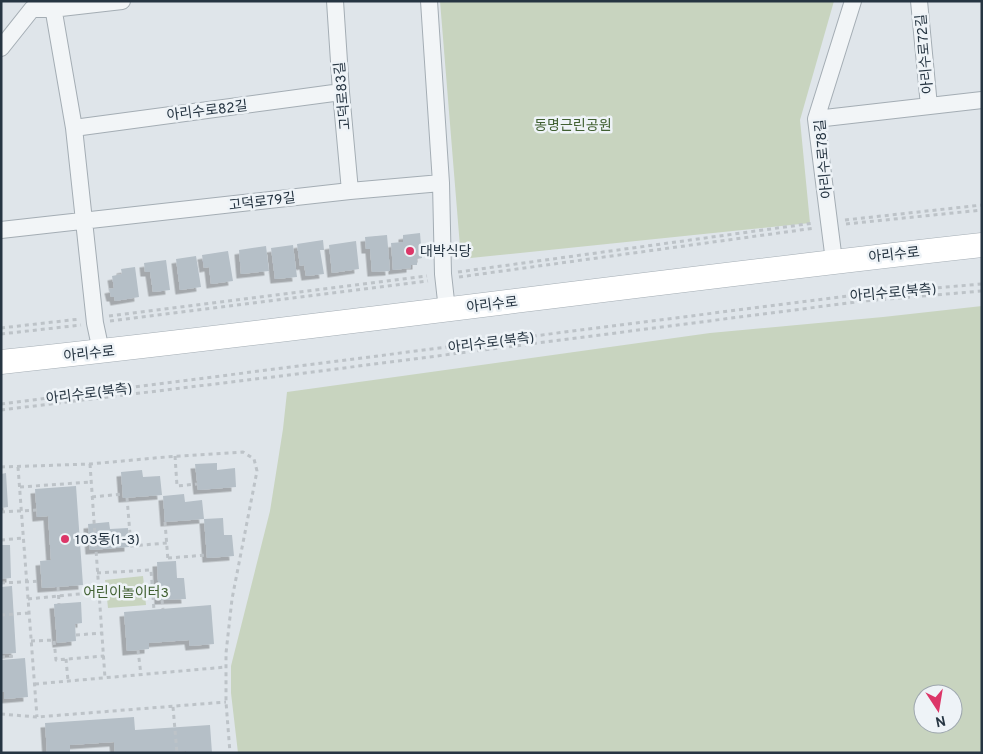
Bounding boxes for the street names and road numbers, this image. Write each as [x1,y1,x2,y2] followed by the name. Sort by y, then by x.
[914,13,937,94] street label: 아리수로72길
[332,61,355,131] street label: 고덕로83길
[166,98,249,125] street label: 아리수로82길
[813,118,836,199] street label: 아리수로78길
[228,190,297,215] street label: 고덕로79길
[868,244,921,267] street label: 아리수로
[849,281,937,306] street label: 아리수로(북측)
[466,294,519,317] street label: 아리수로
[447,330,535,357] street label: 아리수로(북측)
[63,343,116,366] street label: 아리수로
[45,381,133,408] street label: 아리수로(북측)

